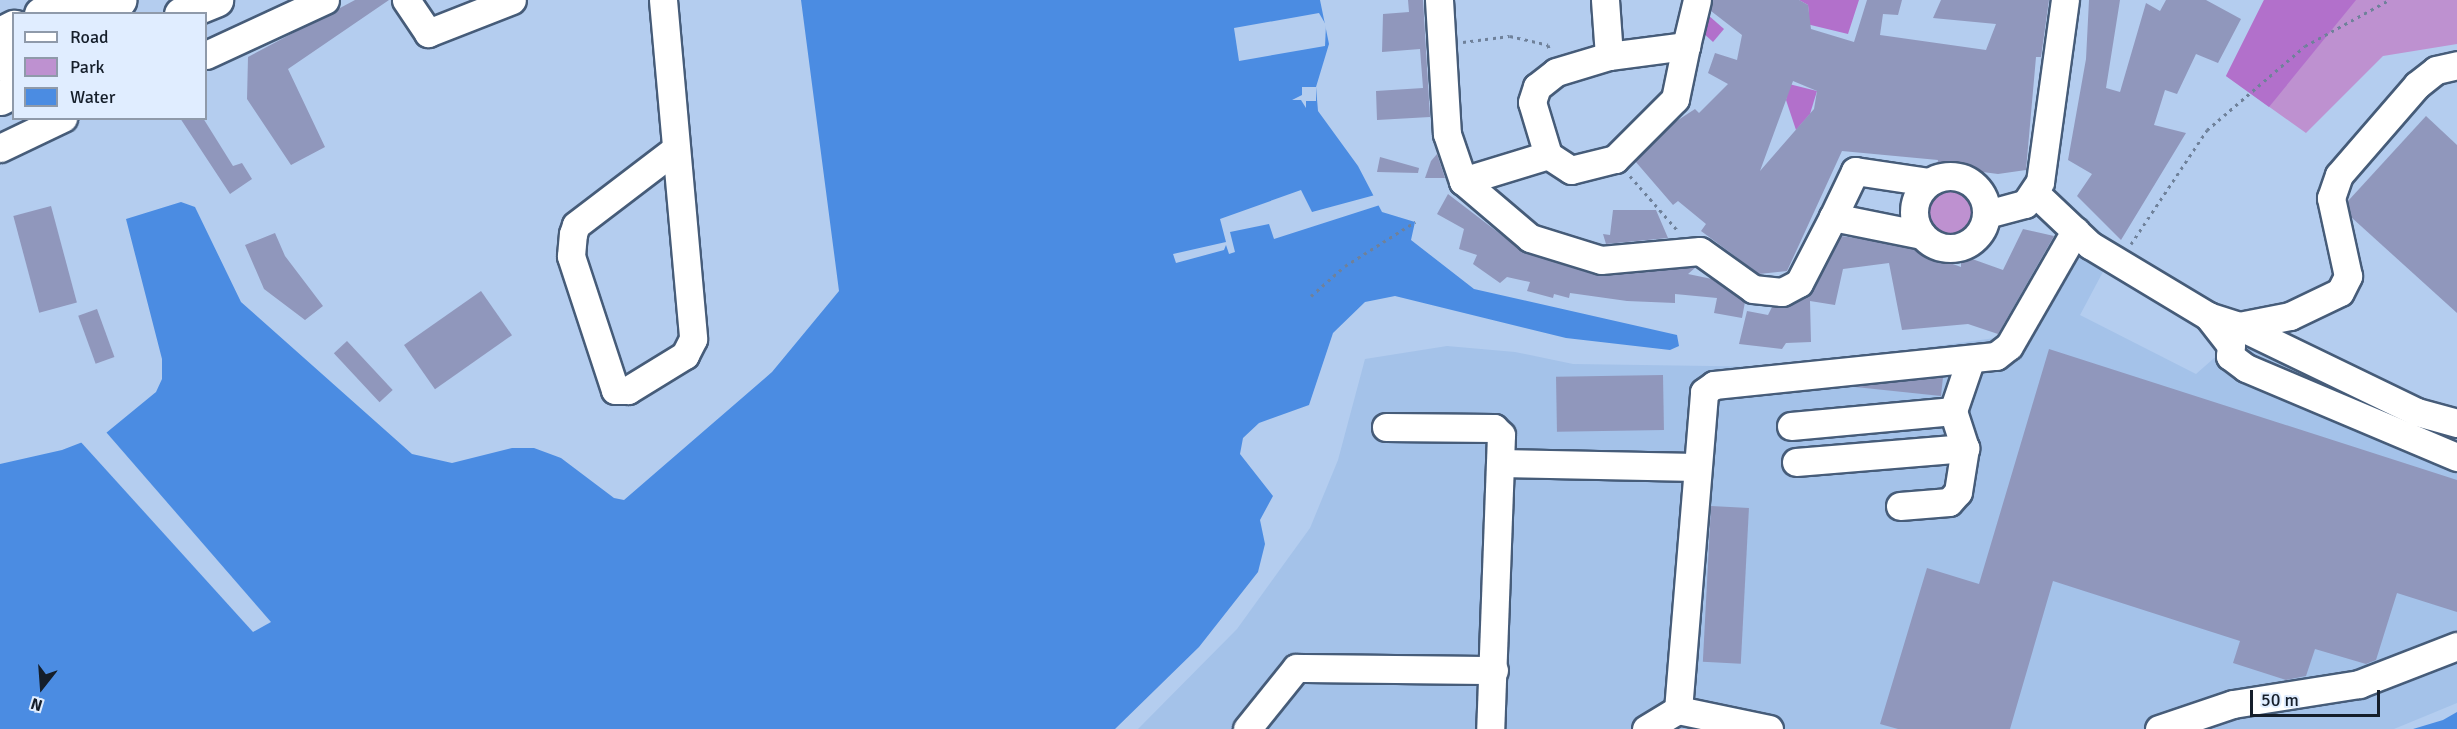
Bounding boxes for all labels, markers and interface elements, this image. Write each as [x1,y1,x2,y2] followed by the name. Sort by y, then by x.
[12,12,207,120] legend
[70,26,109,48] text: Road
[70,56,105,78] text: Park
[70,86,115,108] text: Water
[12,657,72,717] north arrow
[2253,678,2384,716] scale bar
[2261,689,2299,711] text: 50 m
[28,693,45,715] text: N

